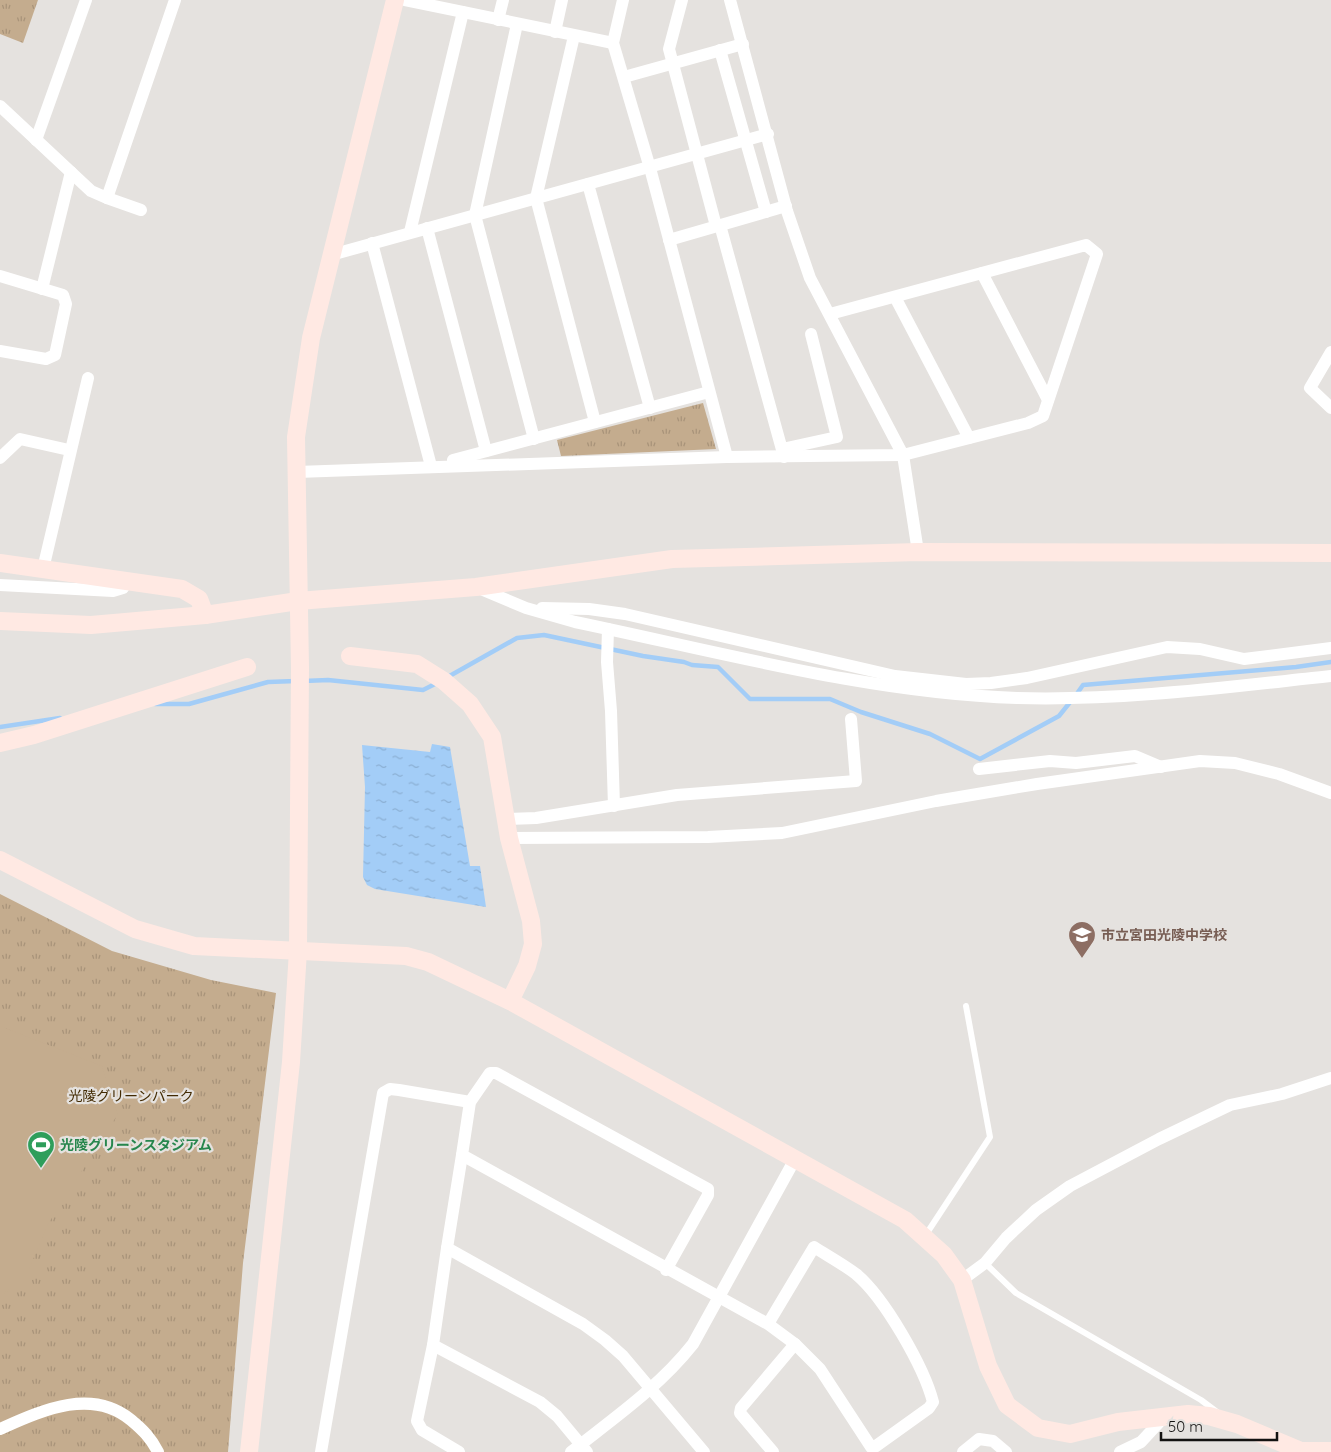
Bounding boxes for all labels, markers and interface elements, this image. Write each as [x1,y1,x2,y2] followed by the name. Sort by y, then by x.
[1067,920,1097,959] school or university icon: 市立宮田光陵中学校
[1101,926,1227,944] place label: 市立宮田光陵中学校
[68,1087,194,1105] park label: 光陵グリーンパーク
[26,1130,56,1169] sports icon: 光陵グリーンスタジアム
[60,1136,212,1154] place label: 光陵グリーンスタジアム
[1161,1410,1277,1442] scale bar
[1168,1417,1203,1436] text: 50 m

